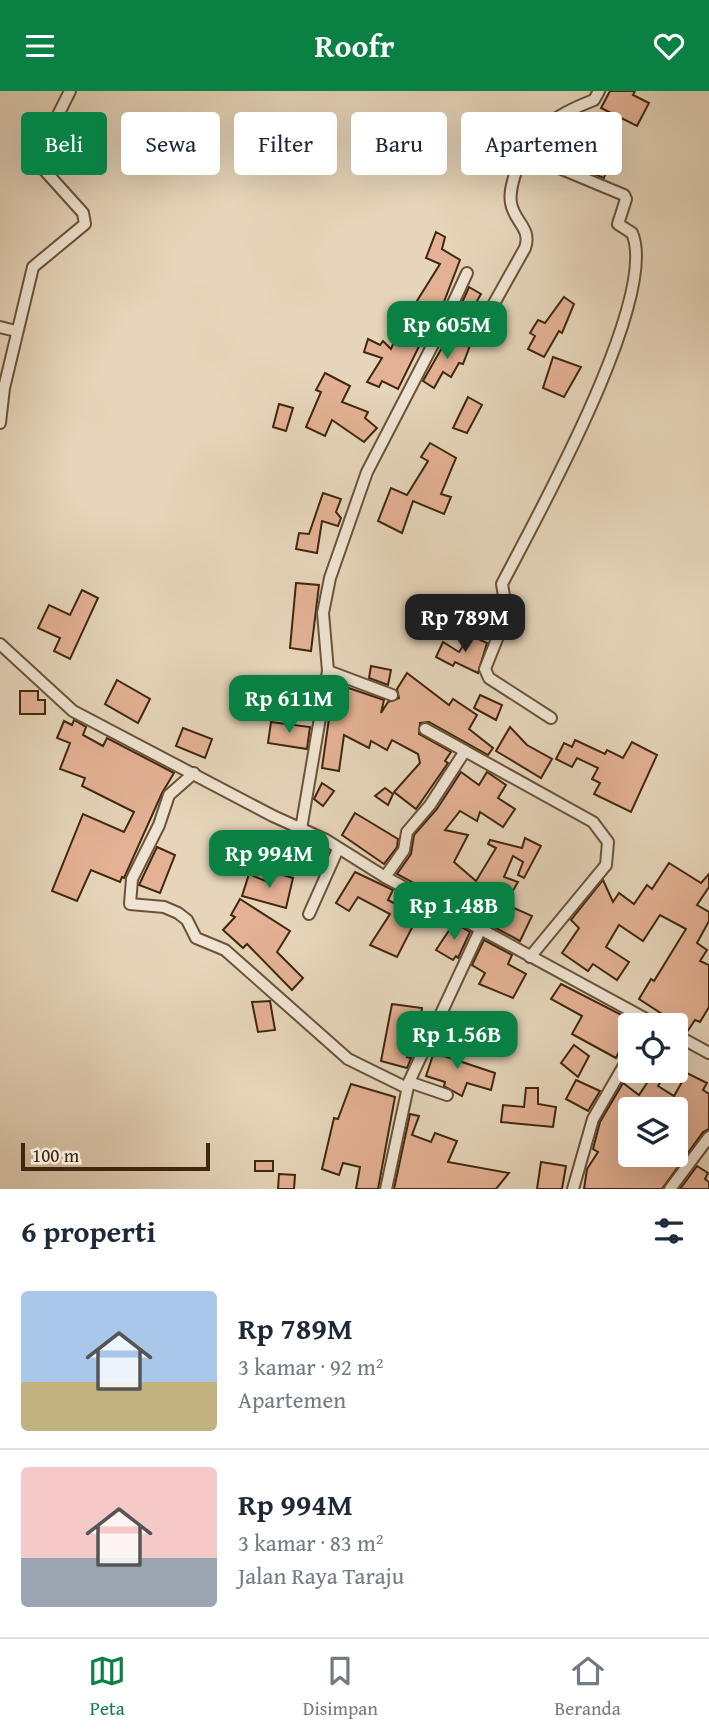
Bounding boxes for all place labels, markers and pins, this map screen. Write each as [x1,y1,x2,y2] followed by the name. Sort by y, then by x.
[382,301,512,361] pin: Rp 605M
[400,595,530,654] pin: Rp 789M
[224,675,354,735] pin: Rp 611M
[204,831,334,890] pin: Rp 994M
[382,883,526,942] pin: Rp 1.48B
[385,1011,529,1071] pin: Rp 1.56B

